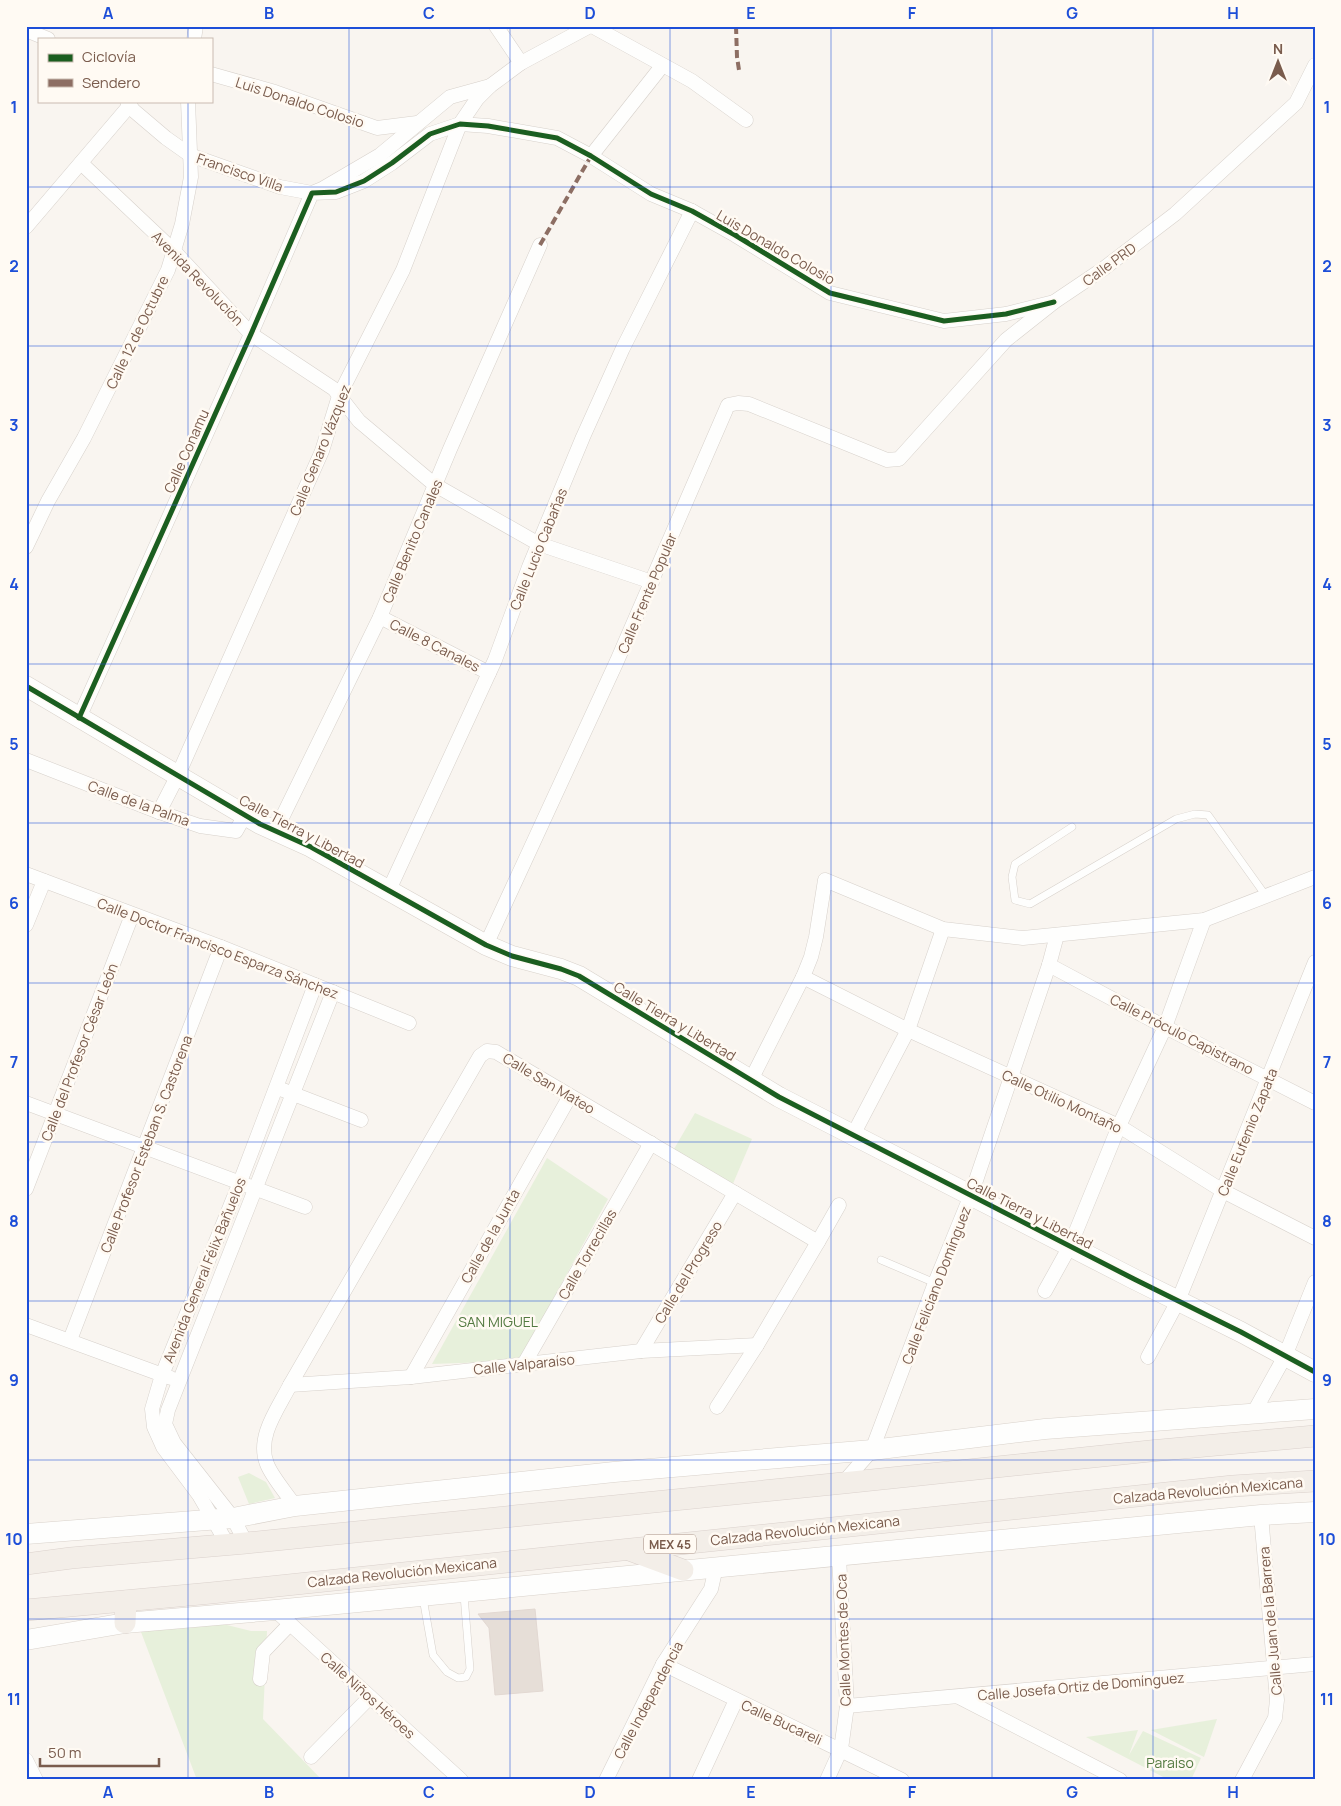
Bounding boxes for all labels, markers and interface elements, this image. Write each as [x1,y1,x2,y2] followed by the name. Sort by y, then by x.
[103,2,114,24] text: A
[264,2,274,24] text: B
[423,2,435,24] text: C
[584,2,596,24] text: D
[746,2,756,24] text: E
[908,2,917,24] text: F
[1066,2,1078,24] text: G
[1227,2,1239,24] text: H
[38,38,212,102] legend
[1254,38,1304,88] north arrow
[1273,39,1283,58] text: N
[82,46,136,67] text: Ciclovía
[82,72,141,93] text: Sendero
[233,72,367,132] street label: Luis Donaldo Colosio
[10,96,18,118] text: 1
[1323,96,1331,118] text: 1
[194,148,286,196] street label: Francisco Villa
[713,205,839,289] street label: Luis Donaldo Colosio
[148,227,248,329] street label: Avenida Revolución
[1078,238,1140,290] street label: Calle PRD
[9,255,19,277] text: 2
[1322,255,1332,277] text: 2
[101,272,173,392] street label: Calle 12 de Octubre
[285,382,355,518] street label: Calle Genaro Vázquez
[159,406,213,496] street label: Calle Conamu
[9,414,19,436] text: 3
[1322,414,1332,436] text: 3
[377,476,447,606] street label: Calle Benito Canales
[505,485,571,613] street label: Calle Lucio Cabañas
[613,530,681,656] street label: Calle Frente Popular
[9,573,19,595] text: 4
[1322,573,1332,595] text: 4
[387,614,483,676] street label: Calle 8 Canales
[9,733,19,755] text: 5
[1322,733,1332,755] text: 5
[85,776,193,830] street label: Calle de la Palma
[236,790,368,872] street label: Calle Tierra y Libertad
[9,892,19,914] text: 6
[1322,892,1332,914] text: 6
[95,893,341,1003] street label: Calle Doctor Francisco Esparza Sánchez
[36,960,122,1144] street label: Calle del Profesor César León
[610,977,740,1065] street label: Calle Tierra y Libertad
[1107,989,1257,1079] street label: Calle Próculo Capistrano
[96,1032,196,1256] street label: Calle Profesor Esteban S. Castorena
[499,1048,599,1118] street label: Calle San Mateo
[10,1051,18,1073] text: 7
[1323,1051,1331,1073] text: 7
[999,1065,1125,1137] street label: Calle Otilio Montaño
[1213,1065,1281,1199] street label: Calle Eufemio Zapata
[964,1173,1096,1253] street label: Calle Tierra y Libertad
[158,1175,250,1365] street label: Avenida General Félix Bañuelos
[456,1185,524,1287] street label: Calle de la Junta
[897,1203,975,1367] street label: Calle Feliciano Domínguez
[553,1205,621,1303] street label: Calle Torrecillas
[9,1210,19,1232] text: 8
[1322,1210,1332,1232] text: 8
[650,1217,726,1327] street label: Calle del Progreso
[458,1312,538,1331] park label: SAN MIGUEL
[472,1349,576,1379] street label: Calle Valparaíso
[9,1369,19,1391] text: 9
[1322,1369,1332,1391] text: 9
[1112,1472,1304,1508] street label: Calzada Revolución Mexicana
[709,1511,901,1549] street label: Calzada Revolución Mexicana
[5,1528,23,1550] text: 10
[1318,1528,1336,1550] text: 10
[644,1535,696,1554] road number: MEX 45
[1254,1546,1286,1696] street label: Calle Juan de la Barrera
[306,1553,498,1591] street label: Calzada Revolución Mexicana
[831,1574,855,1706] street label: Calle Montes de Oca
[609,1638,687,1762] street label: Calle Independencia
[317,1647,419,1743] street label: Calle Niños Héroes
[977,1667,1185,1705] street label: Calle Josefa Ortiz de Domínguez
[7,1688,21,1710] text: 11
[1320,1688,1334,1710] text: 11
[738,1695,826,1749] street label: Calle Bucareli
[40,1736,159,1768] scale bar
[48,1742,82,1763] text: 50 m
[1146,1753,1194,1772] park label: Paraiso
[103,1781,114,1803] text: A
[264,1781,274,1803] text: B
[423,1781,435,1803] text: C
[584,1781,596,1803] text: D
[746,1781,756,1803] text: E
[908,1781,917,1803] text: F
[1066,1781,1078,1803] text: G
[1227,1781,1239,1803] text: H

